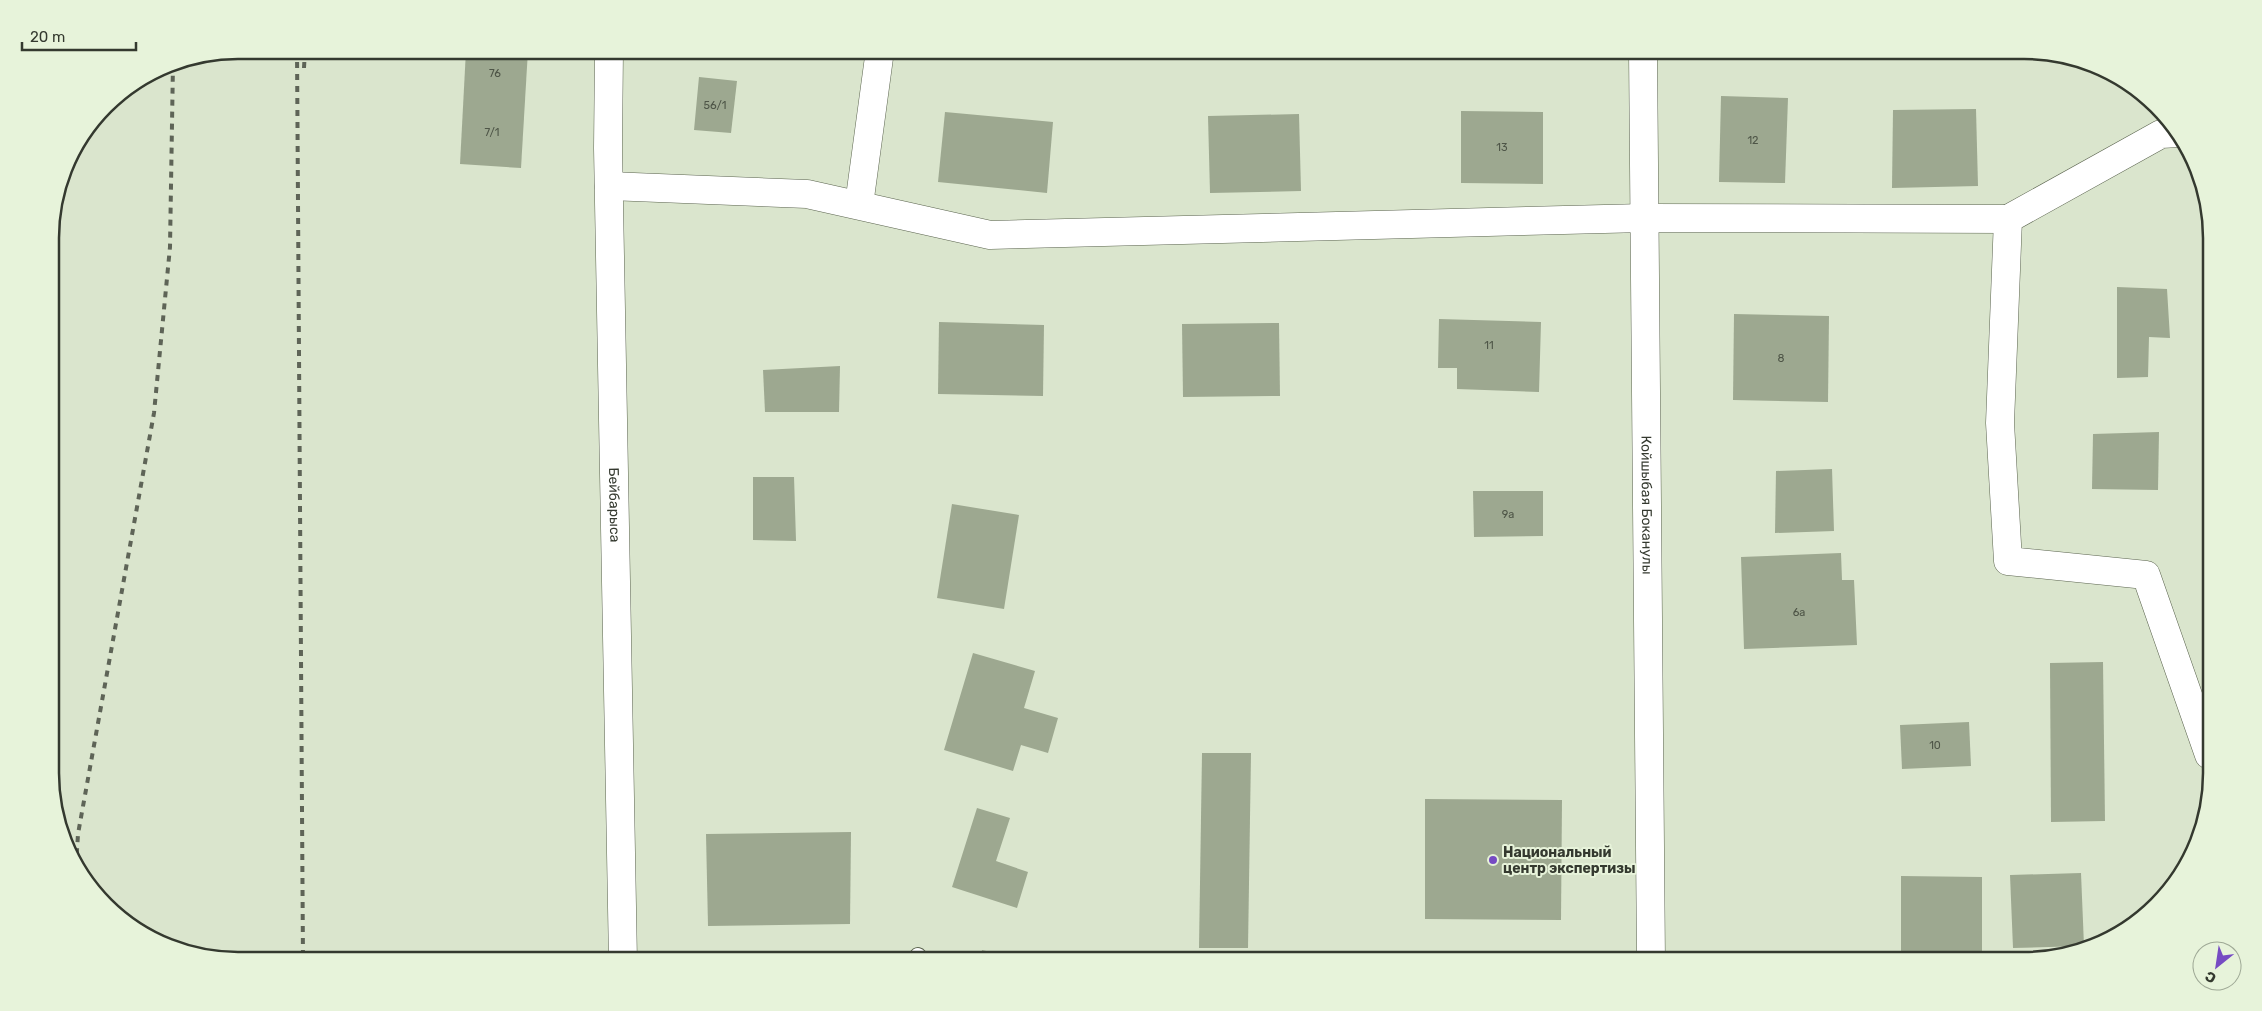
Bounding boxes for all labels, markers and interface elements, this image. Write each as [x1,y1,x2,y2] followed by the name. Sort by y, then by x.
[22,20,136,52] scale bar
[30,28,65,46] text: 20 m
[489,67,501,80] house number: 76
[703,99,727,112] house number: 56/1
[485,126,499,139] house number: 7/1
[1747,134,1759,147] house number: 12
[1496,141,1508,154] house number: 13
[1484,339,1494,352] house number: 11
[1778,352,1785,365] house number: 8
[1637,435,1656,575] street label: Койшыбая Боканулы
[605,467,623,543] street label: Бейбарыса
[1502,508,1514,521] house number: 9а
[1793,606,1805,619] house number: 6а
[1929,739,1941,752] house number: 10
[1503,844,1636,877] place label: Национальный центр экспертизы
[1487,854,1499,866] marker: Национальный центр экспертизы
[2192,941,2242,991] north arrow
[2202,967,2219,987] text: С

